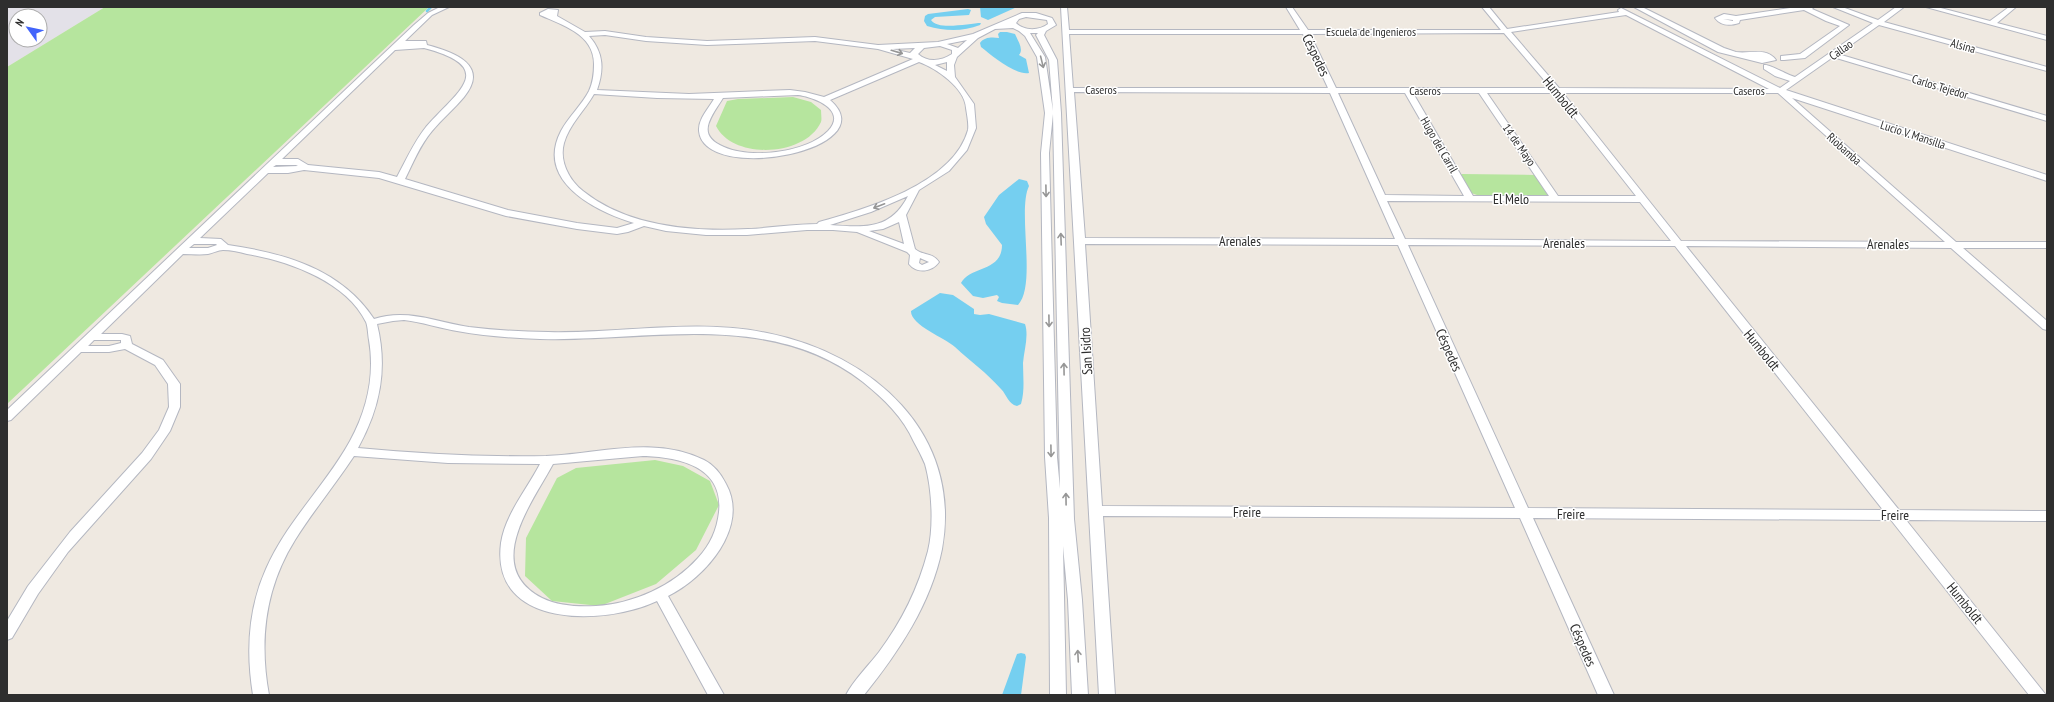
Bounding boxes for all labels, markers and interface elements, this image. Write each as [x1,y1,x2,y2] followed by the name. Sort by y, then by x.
[8,8,48,48] north arrow
[12,16,27,29] text: N
[1326,24,1416,39] street label: Escuela de Ingenieros
[1298,31,1334,79] street label: Céspedes
[1949,35,1977,56] street label: Alsina
[1826,36,1856,63] street label: Callao
[890,49,903,56] one-way arrow
[1038,55,1046,68] one-way arrow
[1910,71,1971,102] street label: Carlos Tejedor
[1539,73,1583,121] street label: Humboldt
[1085,82,1117,97] street label: Caseros
[1409,83,1441,98] street label: Caseros
[1733,83,1765,98] street label: Caseros
[1417,114,1462,176] street label: Hugo del Carril
[1879,117,1948,152] street label: Lucio V. Mansilla
[1499,121,1539,169] street label: 14 de Mayo
[1824,129,1865,168] street label: Riobamba
[1042,184,1050,197] one-way arrow
[1493,190,1529,208] street label: El Melo
[874,203,886,211] one-way arrow
[1219,232,1261,250] street label: Arenales
[1057,233,1065,246] one-way arrow
[1543,234,1585,252] street label: Arenales
[1867,235,1909,253] street label: Arenales
[1045,314,1052,327] one-way arrow
[1432,326,1466,374] street label: Céspedes
[1740,326,1784,374] street label: Humboldt
[1076,327,1096,375] street label: San Isidro
[1060,363,1068,376] one-way arrow
[1047,444,1055,457] one-way arrow
[1062,493,1070,506] one-way arrow
[1233,503,1261,521] street label: Freire
[1557,505,1585,523] street label: Freire
[1881,506,1909,524] street label: Freire
[1943,579,1987,627] street label: Humboldt
[1566,621,1600,669] street label: Céspedes
[1074,650,1081,663] one-way arrow

